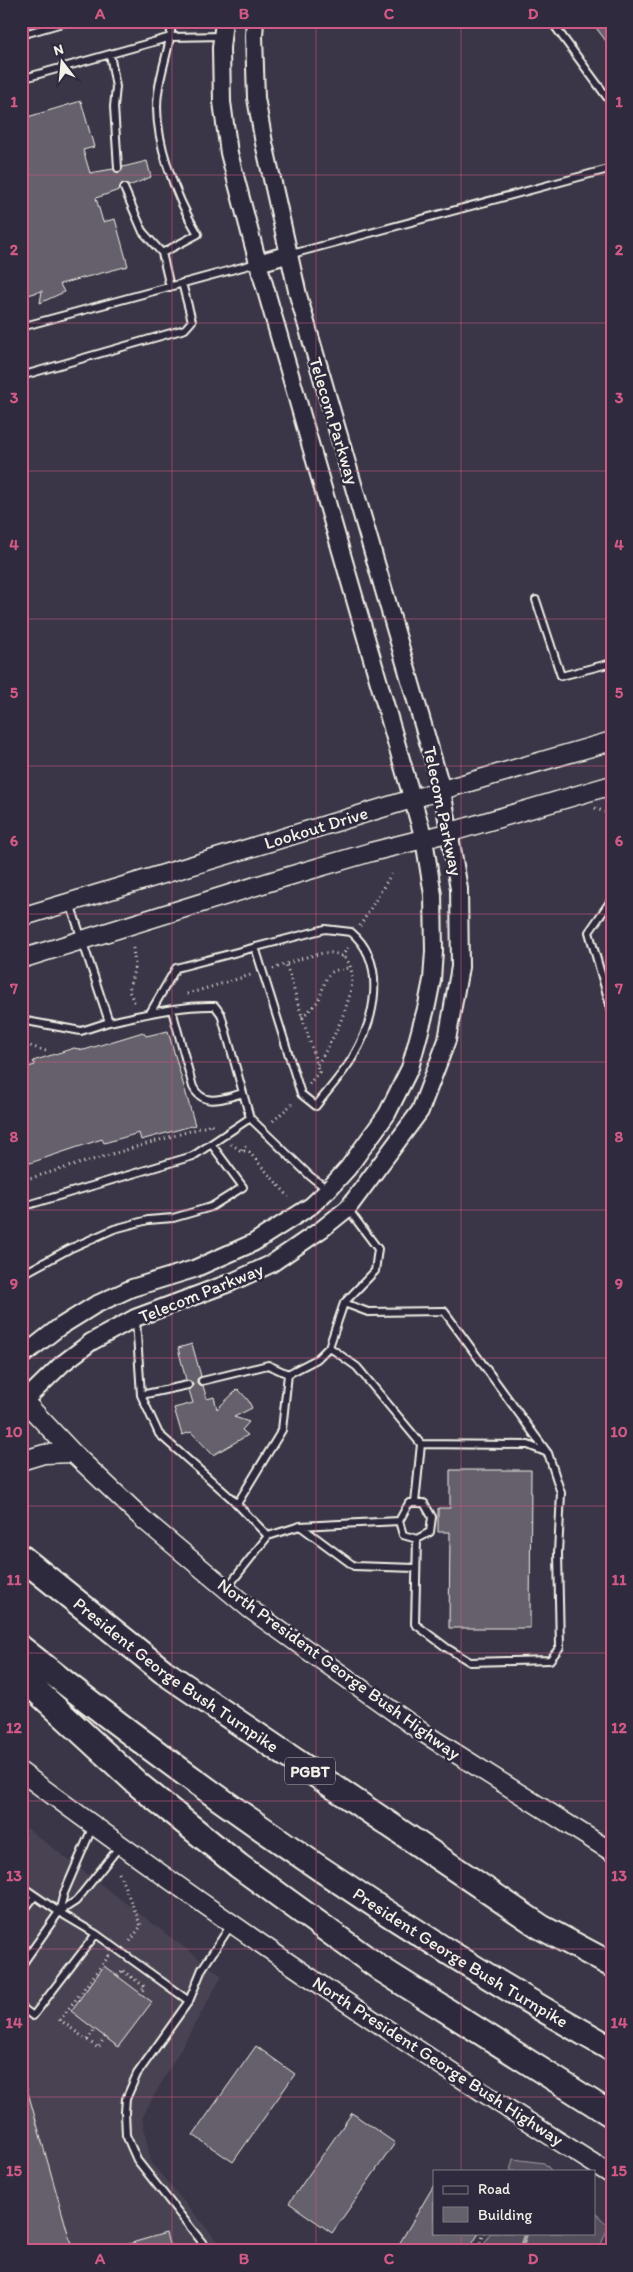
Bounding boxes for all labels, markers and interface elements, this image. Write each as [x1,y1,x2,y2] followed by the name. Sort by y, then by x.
[94,4,106,23] text: A
[239,4,250,23] text: B
[384,4,395,23] text: C
[528,4,539,23] text: D
[38,38,88,88] north arrow
[52,41,65,59] text: N
[10,92,18,111] text: 1
[615,92,623,111] text: 1
[10,240,19,259] text: 2
[615,240,624,259] text: 2
[304,355,364,488] street label: Telecom Parkway
[10,388,19,407] text: 3
[615,388,624,407] text: 3
[9,535,19,554] text: 4
[614,535,624,554] text: 4
[10,683,19,702] text: 5
[615,683,624,702] text: 5
[419,744,468,878] street label: Telecom Parkway
[261,802,371,854] street label: Lookout Drive
[10,831,19,850] text: 6
[615,831,624,850] text: 6
[9,979,18,998] text: 7
[614,979,623,998] text: 7
[10,1127,19,1146] text: 8
[615,1127,624,1146] text: 8
[136,1258,267,1328] street label: Telecom Parkway
[10,1274,18,1293] text: 9
[615,1274,623,1293] text: 9
[5,1422,23,1441] text: 10
[610,1422,628,1441] text: 10
[7,1570,22,1589] text: 11
[612,1570,627,1589] text: 11
[213,1573,465,1765] street label: North President George Bush Highway
[69,1593,283,1757] street label: President George Bush Turnpike
[6,1718,23,1737] text: 12
[611,1718,628,1737] text: 12
[285,1758,335,1784] road number: PGBT
[6,1866,22,1885] text: 13
[611,1866,627,1885] text: 13
[349,1883,572,2033] street label: President George Bush Turnpike
[308,1971,568,2151] street label: North President George Bush Highway
[5,2013,23,2032] text: 14
[610,2013,628,2032] text: 14
[6,2161,23,2180] text: 15
[611,2161,628,2180] text: 15
[433,2170,596,2234] legend
[478,2180,511,2198] text: Road
[478,2206,532,2224] text: Building
[94,2249,106,2268] text: A
[239,2249,250,2268] text: B
[384,2249,395,2268] text: C
[528,2249,539,2268] text: D

